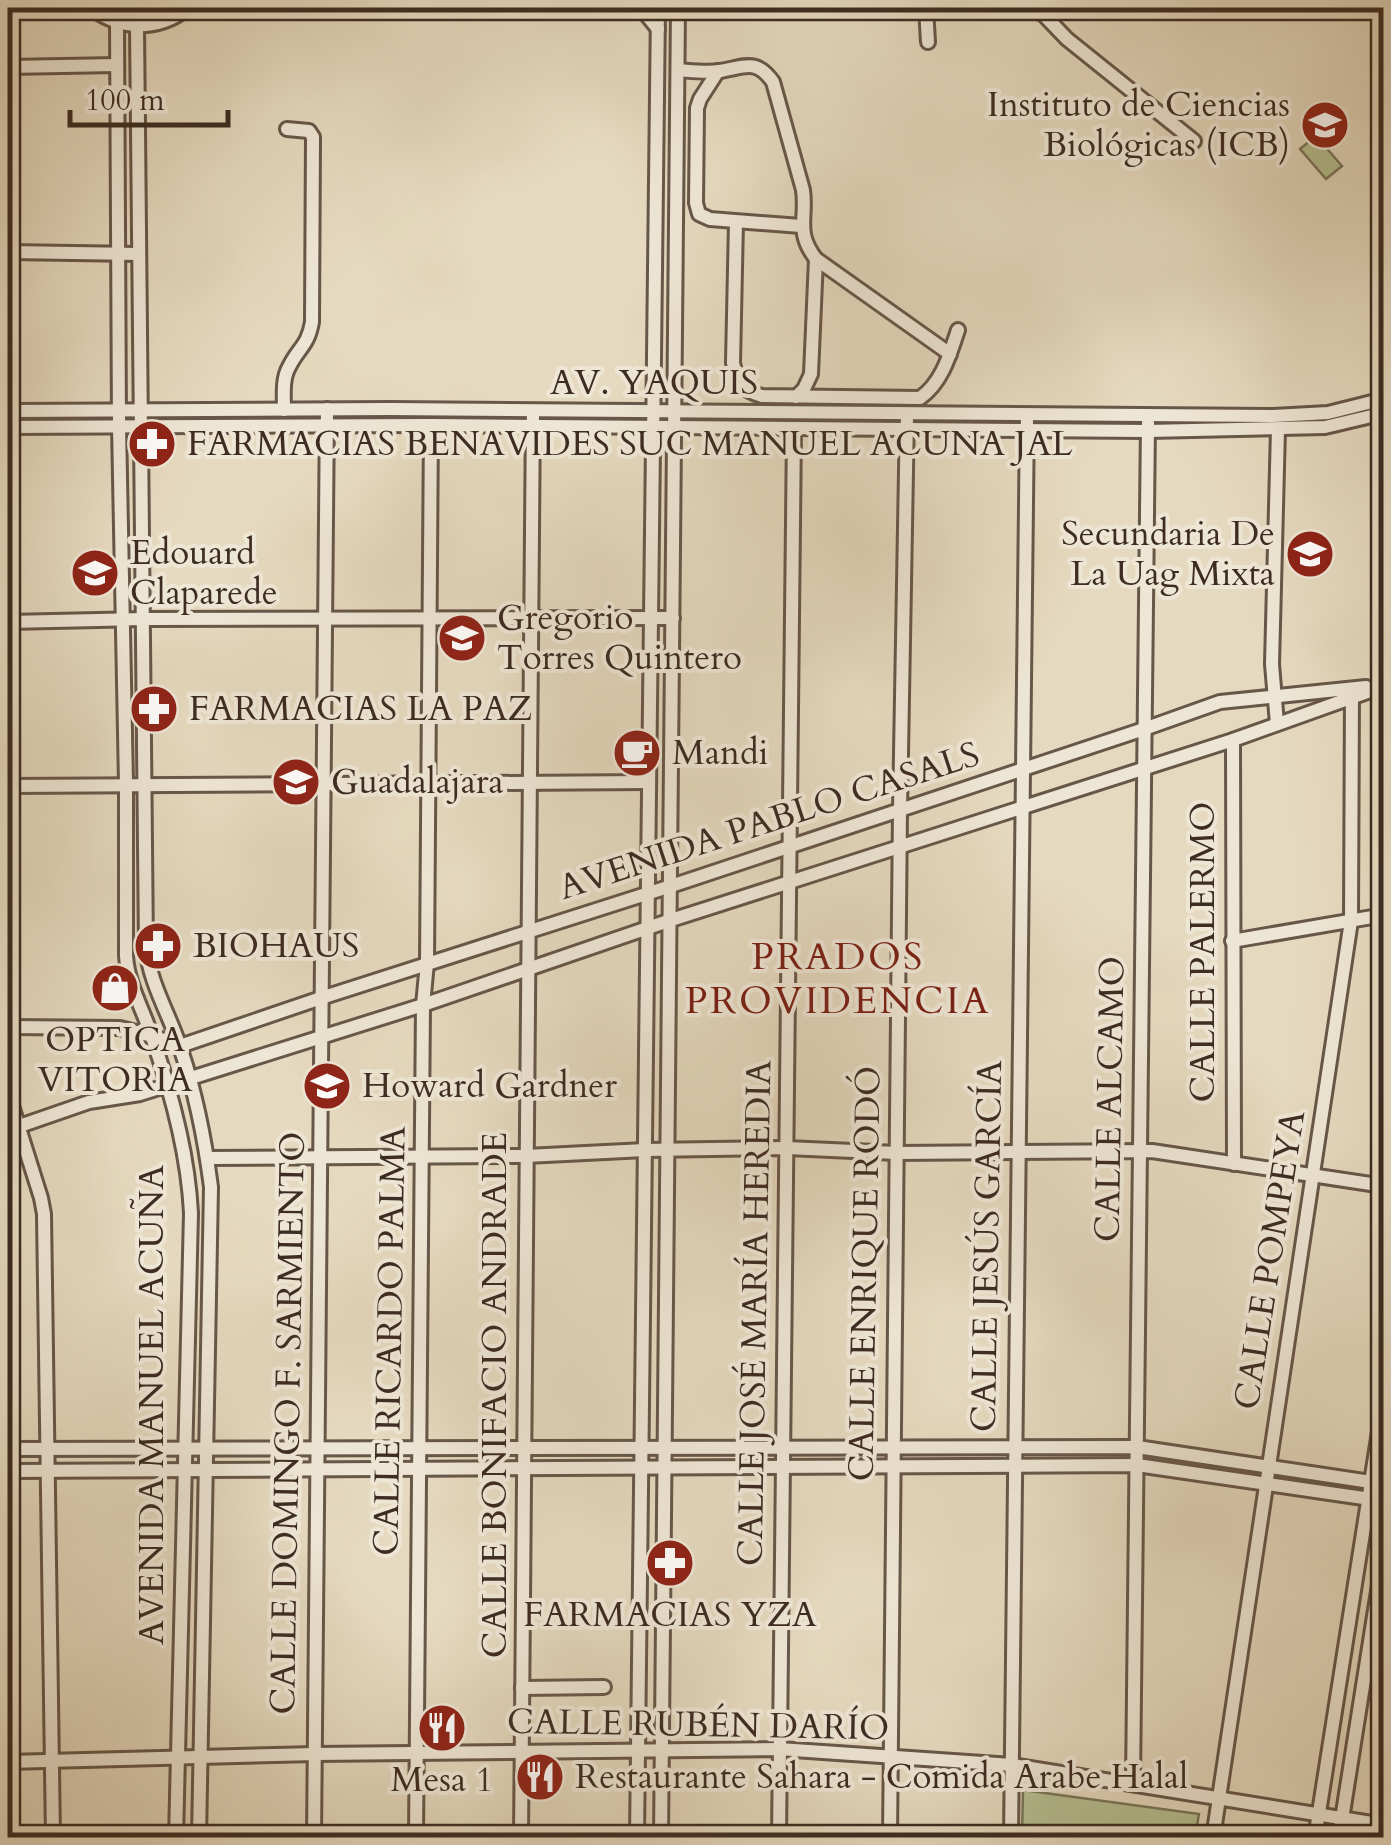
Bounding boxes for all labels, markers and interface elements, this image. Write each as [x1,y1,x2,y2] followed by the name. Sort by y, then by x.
[70,65,228,127] scale bar
[85,80,165,121] text: 100 m
[987,81,1290,169] place label: Instituto de Ciencias Biológicas (ICB)
[1299,99,1351,151] school or university icon: Instituto de Ciencias Biológicas (ICB)
[550,359,758,407] street label: AV. YAQUIS
[126,418,178,470] pharmacy icon: FARMACIAS BENAVIDES SUC MANUEL ACUNA JAL
[187,420,1073,468] place label: FARMACIAS BENAVIDES SUC MANUEL ACUNA JAL
[1061,510,1275,598] place label: Secundaria De La Uag Mixta
[1284,528,1336,580] school or university icon: Secundaria De La Uag Mixta
[130,529,278,617] place label: Edouard Claparede
[69,547,121,599] school or university icon: Edouard Claparede
[497,594,742,682] place label: Gregorio Torres Quintero
[436,612,488,664] school or university icon: Gregorio Torres Quintero
[128,683,180,735] pharmacy icon: FARMACIAS LA PAZ
[189,685,533,733] place label: FARMACIAS LA PAZ
[611,727,663,779] cafe icon: Mandi
[672,729,768,777] place label: Mandi
[552,730,986,912] street label: AVENIDA PABLO CASALS
[270,756,322,808] school or university icon: Guadalajara
[331,758,504,806] place label: Guadalajara
[1179,802,1227,1102] street label: CALLE PALERMO
[132,920,184,972] pharmacy icon: BIOHAUS
[193,922,359,970] place label: BIOHAUS
[685,931,991,1027] district label: PRADOS PROVIDENCIA
[1084,956,1136,1242] street label: CALLE ALCAMO
[89,962,141,1014] shop icon: OPTICA VITORIA
[38,1016,192,1104] place label: OPTICA VITORIA
[301,1060,353,1112] school or university icon: Howard Gardner
[727,1060,783,1566] street label: CALLE JOSÉ MARÍA HEREDIA
[960,1060,1014,1432] street label: CALLE JESÚS GARCÍA
[362,1062,617,1110] place label: Howard Gardner
[837,1067,893,1482] street label: CALLE ENRIQUE RODÓ
[1223,1107,1317,1413] street label: CALLE POMPEYA
[362,1126,418,1556] street label: CALLE RICARDO PALMA
[259,1131,317,1715] street label: CALLE DOMINGO F. SARMIENTO
[471,1132,519,1658] street label: CALLE BONIFACIO ANDRADE
[128,1165,176,1645] street label: AVENIDA MANUEL ACUÑA
[644,1537,696,1589] pharmacy icon: FARMACIAS YZA
[523,1591,817,1639] place label: FARMACIAS YZA
[506,1698,890,1752] street label: CALLE RUBÉN DARÍO
[416,1702,468,1754] restaurant icon: Mesa 1
[514,1751,566,1803] restaurant icon: Restaurante Sahara - Comida Arabe Halal
[575,1753,1188,1801] place label: Restaurante Sahara - Comida Arabe Halal
[390,1756,494,1804] place label: Mesa 1

